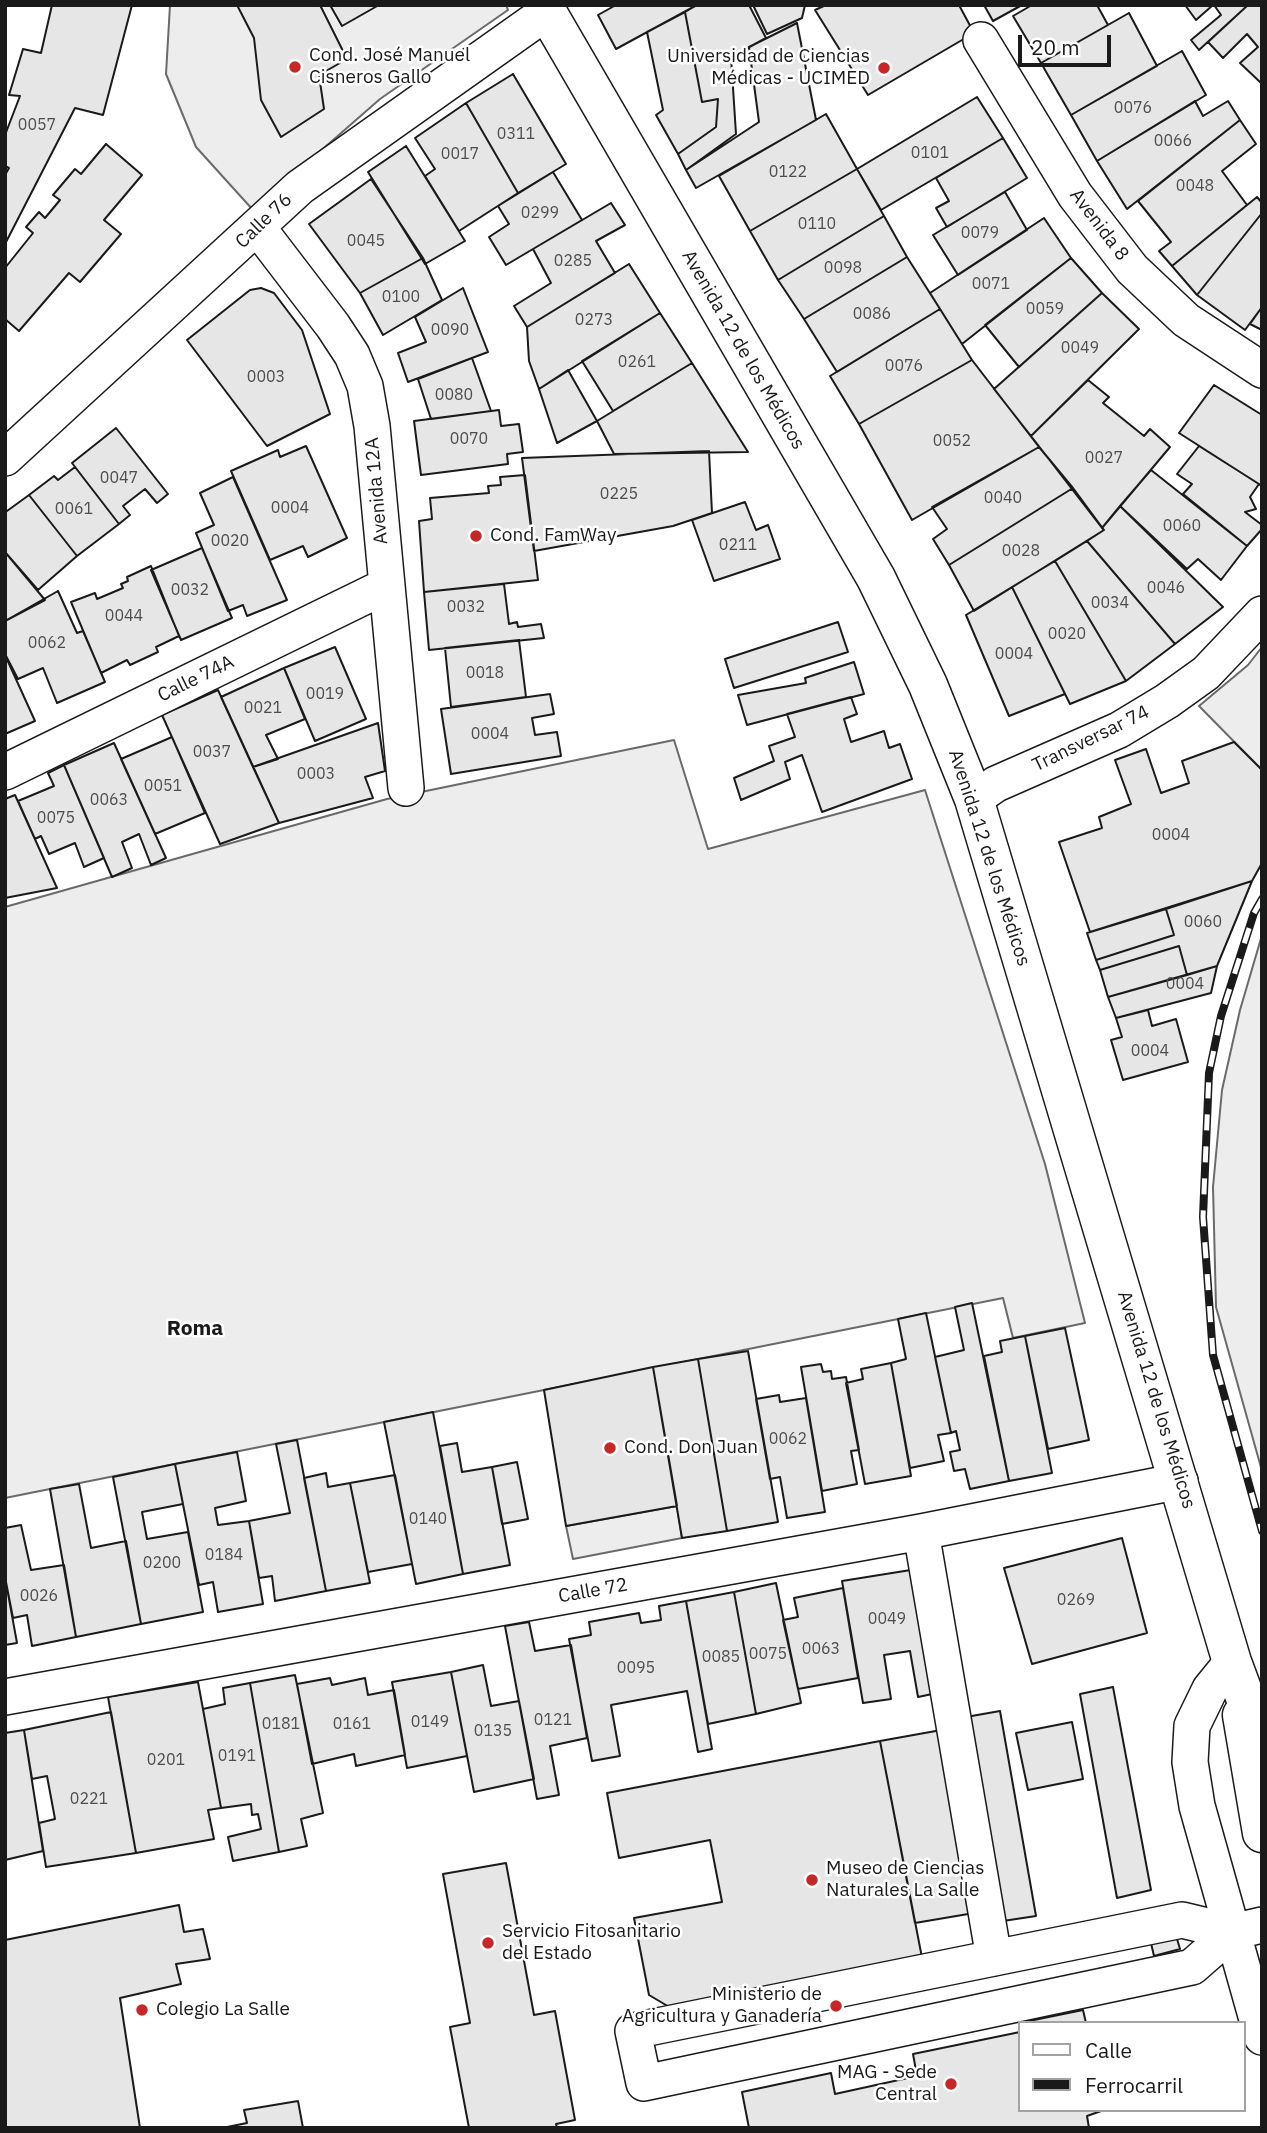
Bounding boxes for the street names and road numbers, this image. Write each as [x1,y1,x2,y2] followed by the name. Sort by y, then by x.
[1065,185,1133,265] street label: Avenida 8
[231,189,297,253] street label: Calle 76
[677,246,809,454] street label: Avenida 12 de los Médicos
[361,436,393,546] street label: Avenida 12A
[154,651,238,707] street label: Calle 74A
[1029,701,1153,777] street label: Transversar 74
[943,747,1035,969] street label: Avenida 12 de los Médicos
[1112,1288,1200,1512] street label: Avenida 12 de los Médicos
[557,1574,629,1608] street label: Calle 72

